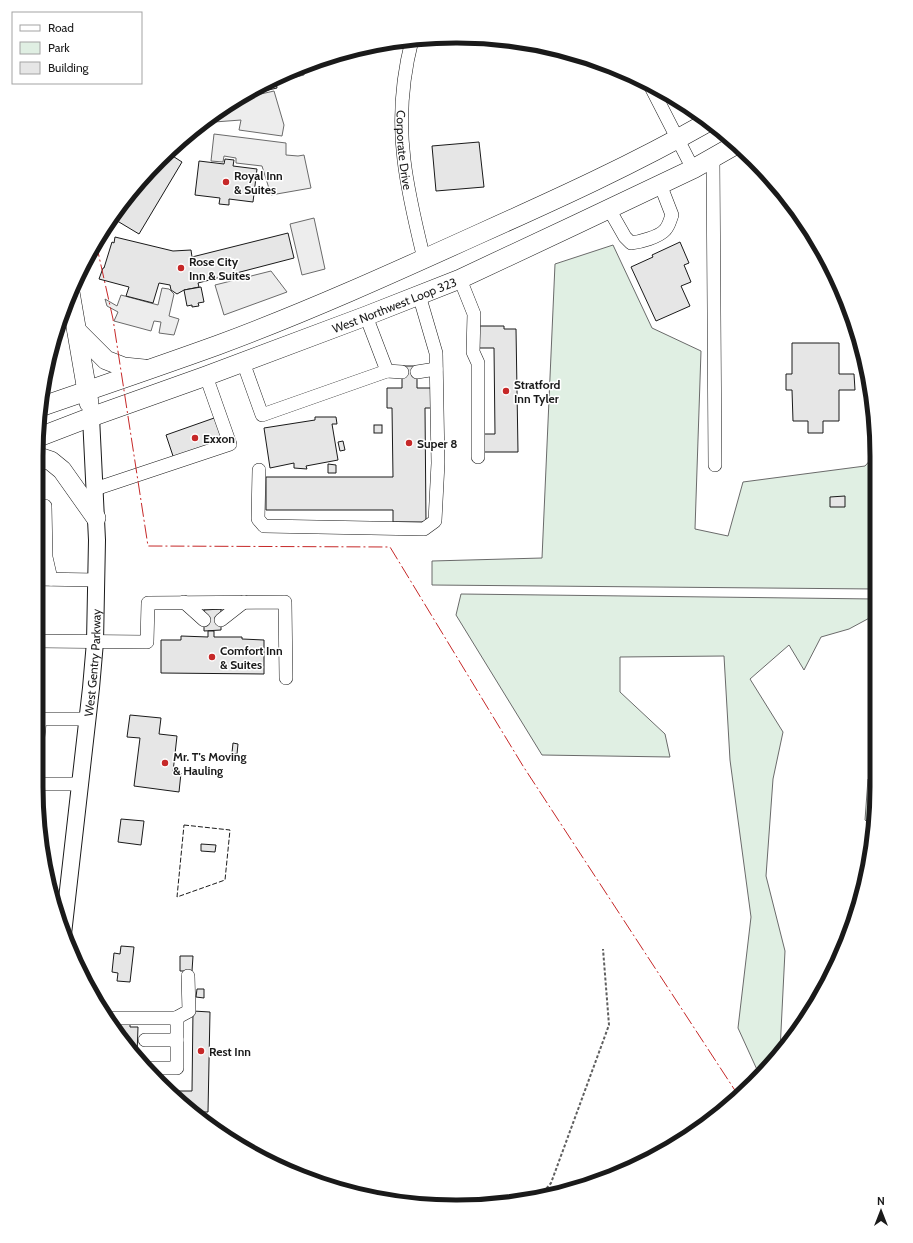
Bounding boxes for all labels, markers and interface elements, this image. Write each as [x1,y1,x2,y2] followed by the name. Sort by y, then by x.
[12,12,142,84] legend
[48,20,74,35] text: Road
[48,40,70,55] text: Park
[48,60,90,75] text: Building
[394,110,416,191] street label: Corporate Drive
[234,168,283,197] place label: Royal Inn & Suites
[221,177,231,187] marker: Royal Inn & Suites
[189,254,250,283] place label: Rose City Inn & Suites
[176,263,186,273] marker: Rose City Inn & Suites
[330,274,458,336] street label: West Northwest Loop 323
[514,377,561,406] place label: Stratford Inn Tyler
[501,386,511,396] marker: Stratford Inn Tyler
[203,431,235,446] place label: Exxon
[190,433,200,443] marker: Exxon
[417,436,457,451] place label: Super 8
[404,438,414,448] marker: Super 8
[80,609,103,717] street label: West Gentry Parkway
[220,643,283,672] place label: Comfort Inn & Suites
[207,652,217,662] marker: Comfort Inn & Suites
[173,749,246,778] place label: Mr. T's Moving & Hauling
[160,758,170,768] marker: Mr. T's Moving & Hauling
[209,1044,251,1059] place label: Rest Inn
[196,1046,206,1056] marker: Rest Inn
[861,1191,901,1231] north arrow
[877,1194,885,1208] text: N

